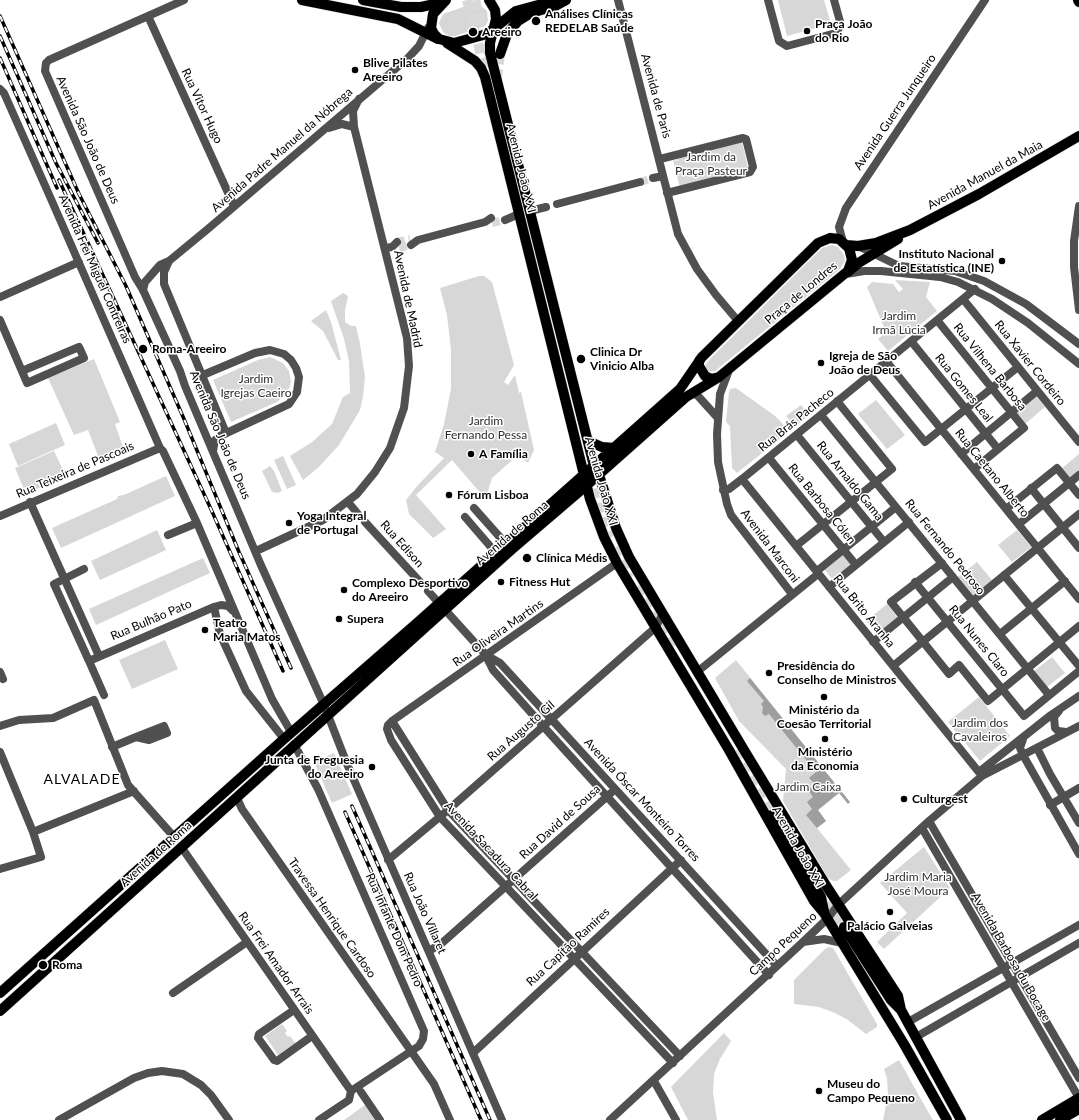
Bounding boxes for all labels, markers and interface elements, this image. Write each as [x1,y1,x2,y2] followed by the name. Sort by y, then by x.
[545,7,634,35] place label: Análises Clínicas REDELAB Saúde
[530,15,542,27] marker: Análises Clínicas REDELAB Saúde
[815,17,872,45] place label: Praça João do Rio
[482,25,522,39] place label: Areeiro
[467,26,479,38] marker: Areeiro
[802,26,812,36] marker: Praça João do Rio
[851,51,939,173] street label: Avenida Guerra Junqueiro
[638,52,674,140] street label: Avenida de Paris
[363,56,428,84] place label: Blive Pilates Areeiro
[350,65,360,75] marker: Blive Pilates Areeiro
[178,66,226,146] street label: Rua Vitor Hugo
[53,74,123,206] street label: Avenida São João de Deus
[209,85,355,215] street label: Avenida Padre Manuel da Nóbrega
[503,122,539,214] street label: Avenida João XXI
[925,137,1045,213] street label: Avenida Manuel da Maia
[675,150,747,178] park label: Jardim da Praça Pasteur
[56,192,134,346] street label: Avenida Frei Miguel Contreiras
[894,247,994,275] place label: Instituto Nacional de Estatística (INE)
[391,249,425,349] street label: Avenida de Madrid
[997,256,1007,266] marker: Instituto Nacional de Estatística (INE)
[762,259,840,327] street label: Praça de Londres
[872,309,926,337] park label: Jardim Irmã Lúcia
[991,318,1069,408] street label: Rua Xavier Cordeiro
[950,320,1030,414] street label: Rua Vilhena Barbosa
[152,342,227,356] place label: Roma-Areeiro
[137,343,149,355] marker: Roma-Areeiro
[590,345,654,373] place label: Clinica Dr Vinicio Alba
[829,349,900,377] place label: Igreja de São João de Deus
[932,351,996,425] street label: Rua Gomes Leal
[575,353,587,365] marker: Clinica Dr Vinicio Alba
[816,358,826,368] marker: Igreja de São João de Deus
[186,368,254,502] street label: Avenida São João de Deus
[220,372,292,400] park label: Jardim Igrejas Caeiro
[755,385,837,455] street label: Rua Brás Pacheco
[445,414,527,442] park label: Jardim Fernando Pessa
[952,426,1032,520] street label: Rua Caetano Alberto
[581,435,621,527] street label: Avenida João XXI
[814,438,886,524] street label: Rua Arnaldo Gama
[14,439,136,501] street label: Rua Teixeira de Pascoais
[479,447,528,461] place label: A Família
[466,449,476,459] marker: A Família
[785,461,859,547] street label: Rua Barbosa Cólen
[457,488,529,502] place label: Fórum Lisboa
[444,490,454,500] marker: Fórum Lisboa
[902,496,988,598] street label: Rua Fernando Pedroso
[473,498,551,568] street label: Avenida de Roma
[738,506,802,586] street label: Avenida Marconi
[297,509,366,537] place label: Yoga Integral de Portugal
[284,518,294,528] marker: Yoga Integral de Portugal
[377,518,427,570] street label: Rua Edison
[536,551,607,565] place label: Clínica Médis
[521,552,533,564] marker: Clínica Médis
[830,572,898,650] street label: Rua Brito Aranha
[509,575,570,589] place label: Fitness Hut
[352,576,468,604] place label: Complexo Desportivo do Areeiro
[496,577,506,587] marker: Fitness Hut
[339,585,349,595] marker: Complexo Desportivo do Areeiro
[108,596,194,644] street label: Rua Bulhão Pato
[450,596,546,670] street label: Rua Oliveira Martins
[946,602,1012,680] street label: Rua Nunes Claro
[347,612,384,626] place label: Supera
[334,614,344,624] marker: Supera
[213,616,281,644] place label: Teatro Maria Matos
[200,625,210,635] marker: Teatro Maria Matos
[777,659,896,687] place label: Presidência do Conselho de Ministros
[764,668,774,678] marker: Presidência do Conselho de Ministros
[819,692,829,702] marker: Ministério da Coesão Territorial
[484,698,558,764] street label: Rua Augusto Gil
[777,703,871,731] place label: Ministério da Coesão Territorial
[952,716,1008,744] park label: Jardim dos Cavaleiros
[820,734,830,744] marker: Ministério da Economia
[581,735,703,865] street label: Avenida Óscar Monteiro Torres
[791,745,859,773] place label: Ministério da Economia
[265,753,364,781] place label: Junta de Freguesia do Areeiro
[367,762,377,772] marker: Junta de Freguesia do Areeiro
[43,771,121,787] district label: ALVALADE
[775,780,841,794] park label: Jardim Caixa
[517,782,603,862] street label: Rua David de Sousa
[912,792,968,806] place label: Culturgest
[899,794,909,804] marker: Culturgest
[441,799,541,903] street label: Avenida Sacadura Cabral
[769,804,827,890] street label: Avenida João XXI
[117,818,195,890] street label: Avenida de Roma
[285,855,379,981] street label: Travessa Henrique Cardoso
[401,870,449,956] street label: Rua João Villaret
[884,870,952,898] park label: Jardim Maria José Moura
[362,871,426,989] street label: Rua Infante Dom Pedro
[968,890,1054,1024] street label: Avenida Barbosa du Bocage
[523,905,613,989] street label: Rua Capitão Ramires
[885,907,895,917] marker: Palácio Galveias
[235,909,317,1017] street label: Rua Frei Amador Arrais
[746,909,820,979] street label: Campo Pequeno
[847,919,933,933] place label: Palácio Galveias
[52,958,82,972] place label: Roma
[37,959,49,971] marker: Roma
[827,1077,915,1105] place label: Museu do Campo Pequeno
[814,1086,824,1096] marker: Museu do Campo Pequeno

